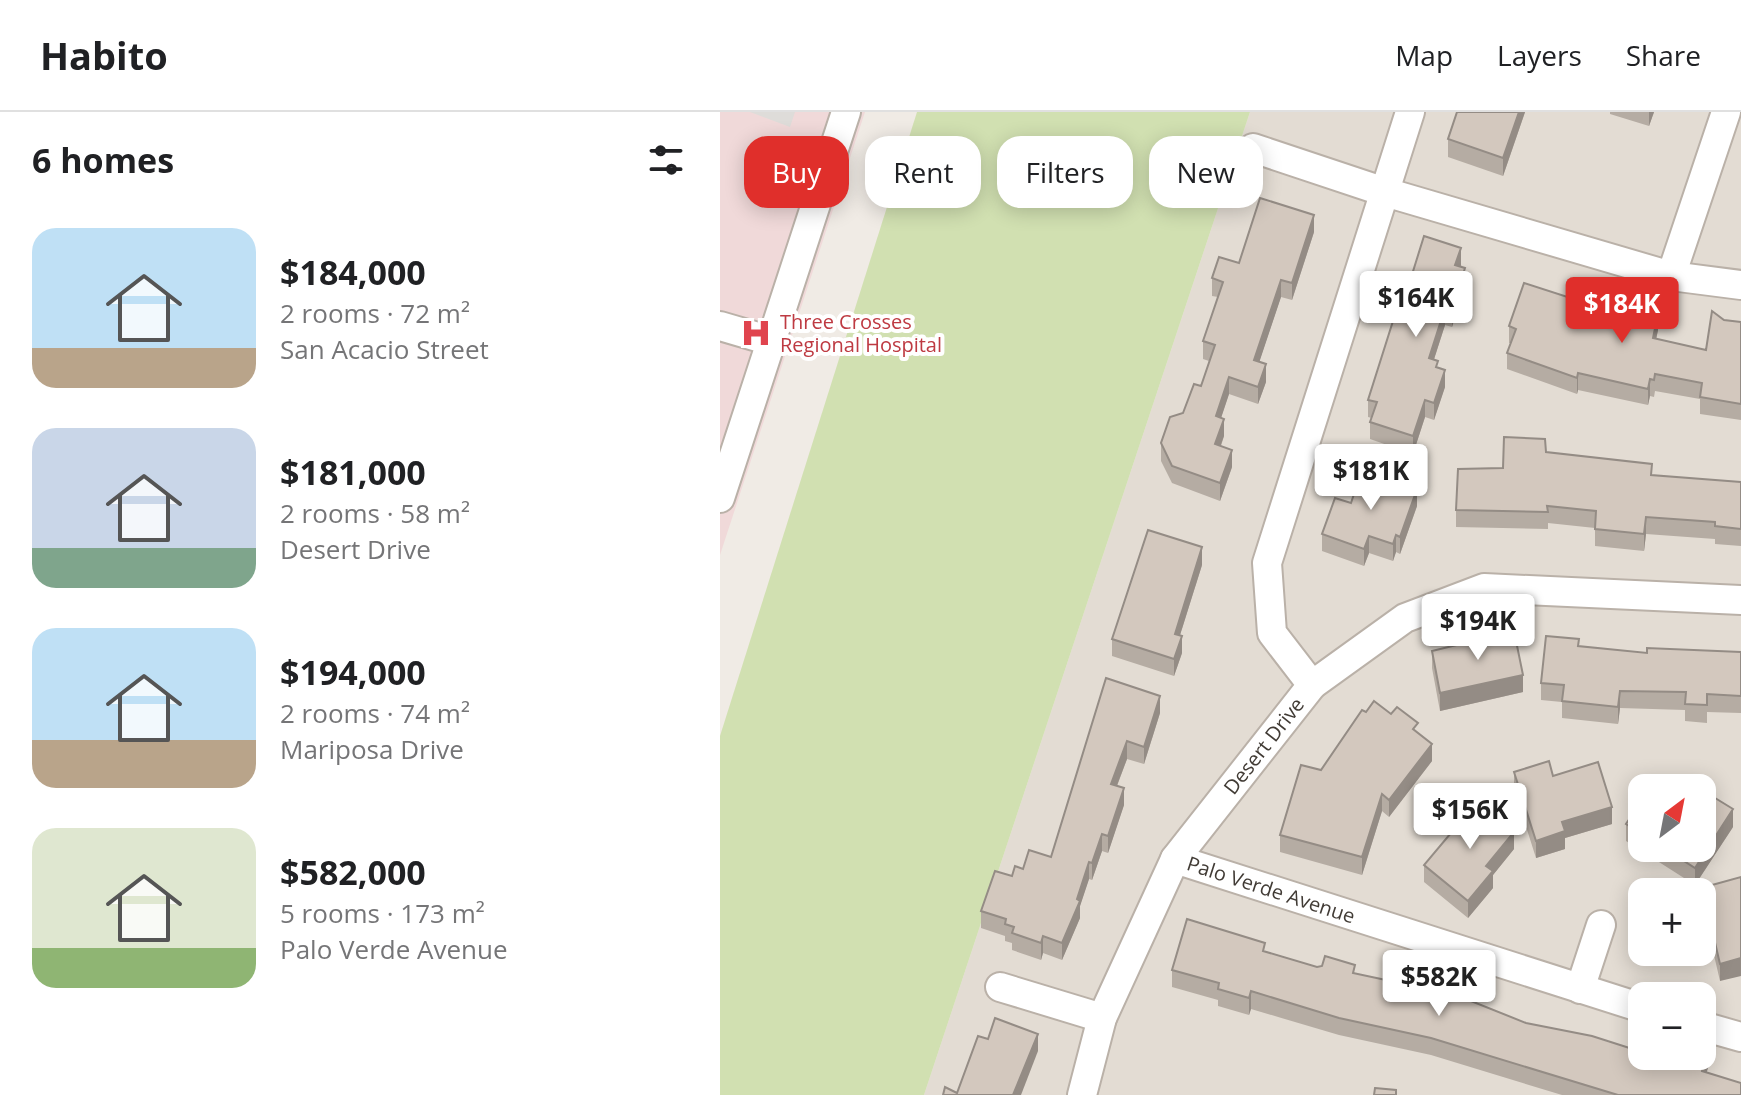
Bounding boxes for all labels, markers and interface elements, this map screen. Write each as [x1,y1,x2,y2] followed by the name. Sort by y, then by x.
[40,29,168,81] text: Habito
[1395,36,1453,74] text: Map
[1497,36,1582,74] text: Layers
[1626,36,1701,74] text: Share
[744,136,849,208] chip: Buy
[865,136,981,208] chip: Rent
[997,136,1133,208] chip: Filters
[1149,136,1263,208] chip: New
[32,137,174,183] text: 6 homes
[644,138,688,182] icon: filters
[280,249,426,295] text: $184,000
[96,260,192,356] icon: home
[1360,271,1472,339] pin: $164K
[1566,277,1678,345] pin: $184K
[1378,279,1454,315] text: $164K
[1584,285,1660,321] text: $184K
[280,295,470,331] text: 2 rooms · 72 m²
[780,308,942,358] place label: Three Crosses Regional Hospital
[739,316,773,350] hospital icon: Three Crosses Regional Hospital
[280,331,489,367] text: San Acacio Street
[1315,444,1427,512] pin: $181K
[280,449,426,495] text: $181,000
[1333,452,1409,488] text: $181K
[96,460,192,556] icon: home
[280,495,470,531] text: 2 rooms · 58 m²
[280,531,431,567] text: Desert Drive
[1422,594,1534,662] pin: $194K
[1440,602,1516,638] text: $194K
[280,649,426,695] text: $194,000
[96,660,192,756] icon: home
[1217,692,1310,800] street label: Desert Drive
[280,695,470,731] text: 2 rooms · 74 m²
[280,731,464,767] text: Mariposa Drive
[1628,774,1716,862] north arrow
[1628,774,1716,1070] map controls
[1414,783,1526,851] pin: $156K
[1432,791,1508,827] text: $156K
[280,849,426,895] text: $582,000
[1184,850,1359,929] street label: Palo Verde Avenue
[96,860,192,956] icon: home
[1628,878,1716,966] button: +
[280,895,485,931] text: 5 rooms · 173 m²
[280,931,508,967] text: Palo Verde Avenue
[1383,950,1495,1018] pin: $582K
[1401,958,1477,994] text: $582K
[1628,982,1716,1070] button: −

